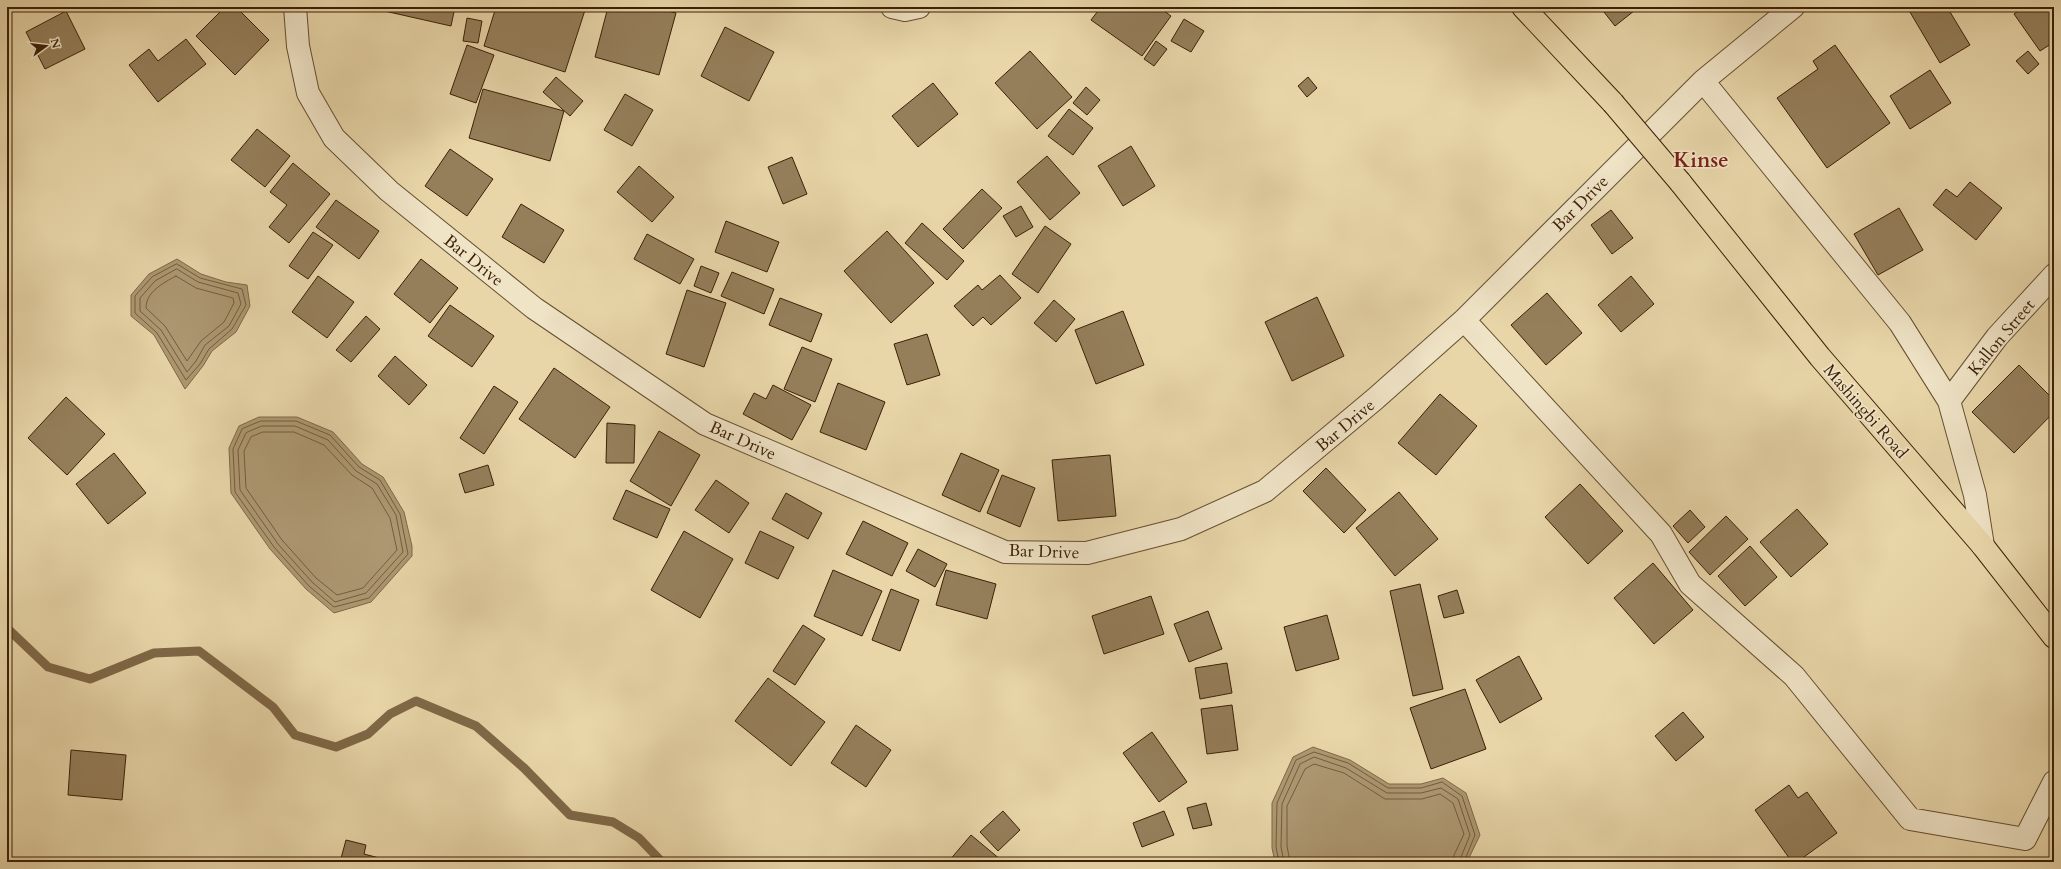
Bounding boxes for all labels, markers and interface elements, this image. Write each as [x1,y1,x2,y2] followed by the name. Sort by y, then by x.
[26,26,66,66] north arrow
[47,37,64,51] text: N
[1673,146,1729,175] district label: Kinse
[1547,170,1614,237] street label: Bar Drive
[439,229,508,292] street label: Bar Drive
[1963,294,2040,380] street label: Kallon Street
[1818,359,1913,463] street label: Mashingbi Road
[1311,394,1380,457] street label: Bar Drive
[706,416,780,465] street label: Bar Drive
[1008,539,1080,564] street label: Bar Drive

